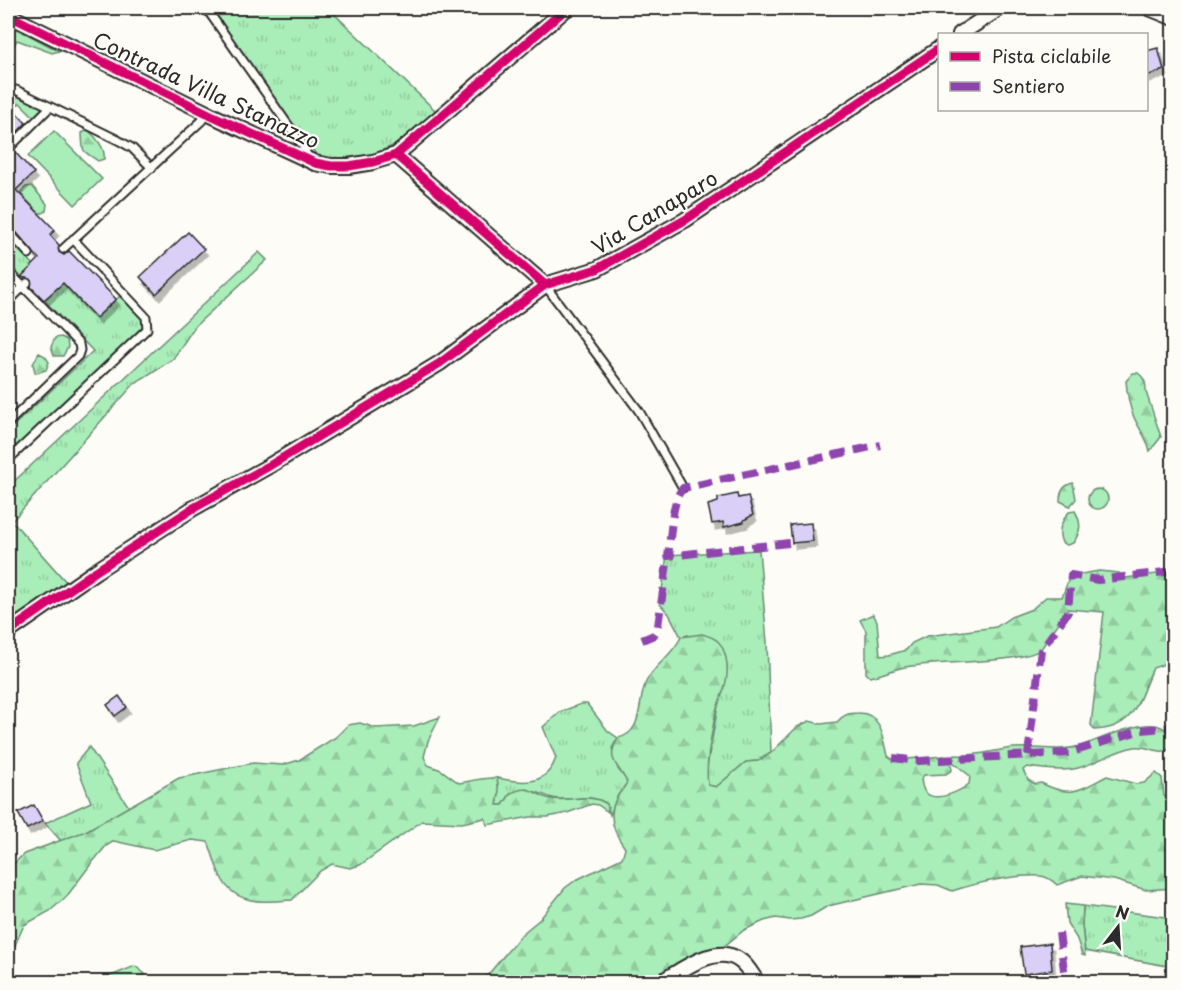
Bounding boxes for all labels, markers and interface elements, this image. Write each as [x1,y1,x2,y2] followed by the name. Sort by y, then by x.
[88,22,326,156] street label: Contrada Villa Stanazzo
[938,33,1148,111] legend
[992,42,1111,69] text: Pista ciclabile
[992,72,1065,99] text: Sentiero
[585,161,723,262] street label: Via Canaparo
[1088,897,1148,957] north arrow
[1113,898,1132,925] text: N

